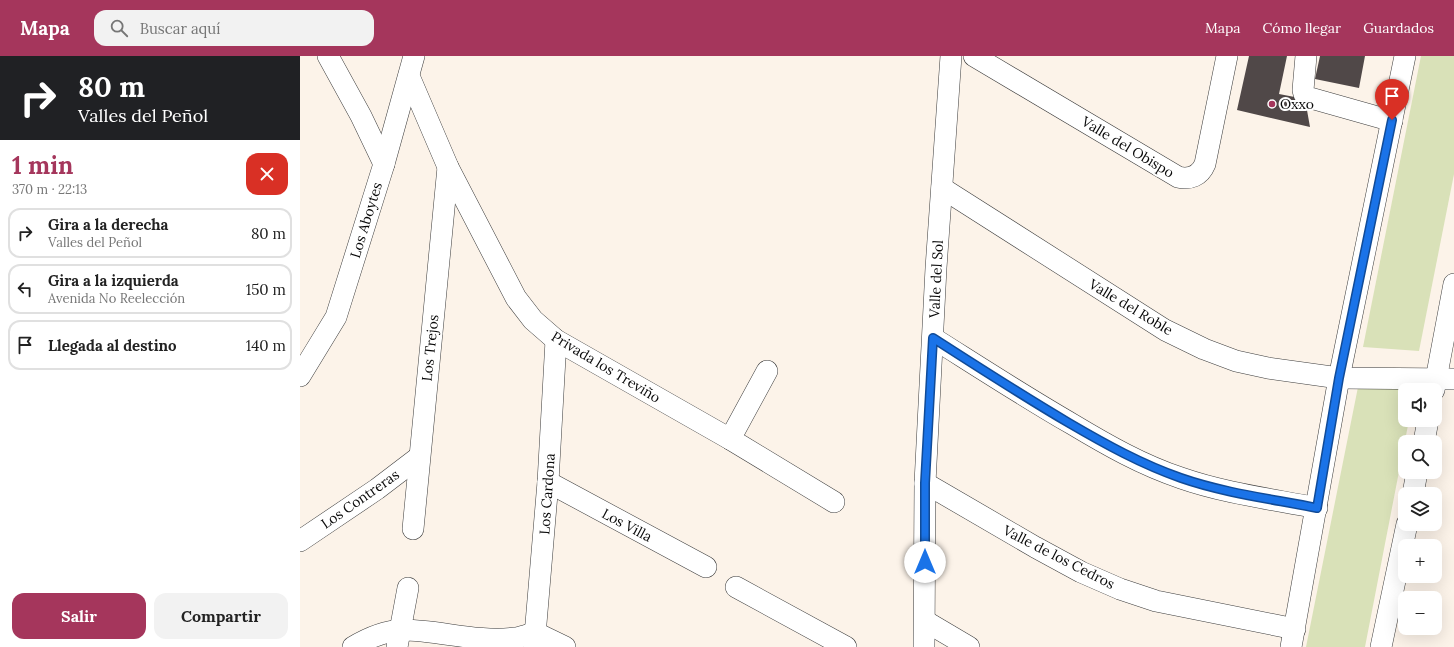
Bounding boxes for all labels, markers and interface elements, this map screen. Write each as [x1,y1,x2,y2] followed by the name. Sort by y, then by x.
[94,10,374,46] search box
[20,16,70,40] text: Mapa
[108,17,130,39] icon: search
[140,19,220,38] text: Buscar aquí
[1205,19,1241,37] text: Mapa
[1263,19,1341,37] text: Cómo llegar
[1363,19,1434,37] text: Guardados
[78,69,145,105] text: 80 m
[12,72,64,124] icon: right
[1375,79,1409,120] pin
[1381,85,1403,107] icon: arrive
[1280,95,1314,113] place label: Oxxo
[1267,99,1277,109] marker: Oxxo
[78,104,208,127] text: Valles del Peñol
[1078,112,1177,182] street label: Valle del Obispo
[12,150,73,181] text: 1 min
[246,153,288,195] button: close
[346,180,386,260] street label: Los Aboytes
[12,181,87,198] text: 370 m · 22:13
[48,215,168,234] text: Gira a la derecha
[14,222,36,244] icon: right
[251,224,286,243] text: 80 m
[48,234,142,251] text: Valles del Peñol
[925,239,947,320] street label: Valle del Sol
[48,271,179,290] text: Gira a la izquierda
[1085,274,1177,339] street label: Valle del Roble
[14,278,36,300] icon: left
[246,280,286,299] text: 150 m
[48,290,185,307] text: Avenida No Reelección
[418,314,442,382] street label: Los Trejos
[548,327,664,407] street label: Privada los Treviño
[14,334,36,356] icon: arrive
[48,336,177,355] text: Llegada al destino
[246,336,286,355] text: 140 m
[1398,383,1442,635] map controls
[1398,383,1442,427] button: sound
[1398,435,1442,479] button: search
[535,453,559,535] street label: Los Cardona
[317,465,403,533] street label: Los Contreras
[1398,487,1442,531] button: layers
[599,504,655,546] street label: Los Villa
[999,521,1118,593] street label: Valle de los Cedros
[1398,539,1442,583] button: +
[904,541,946,583] position arrow
[1398,591,1442,635] button: −
[12,593,146,639] button: Salir
[154,593,288,639] button: Compartir

